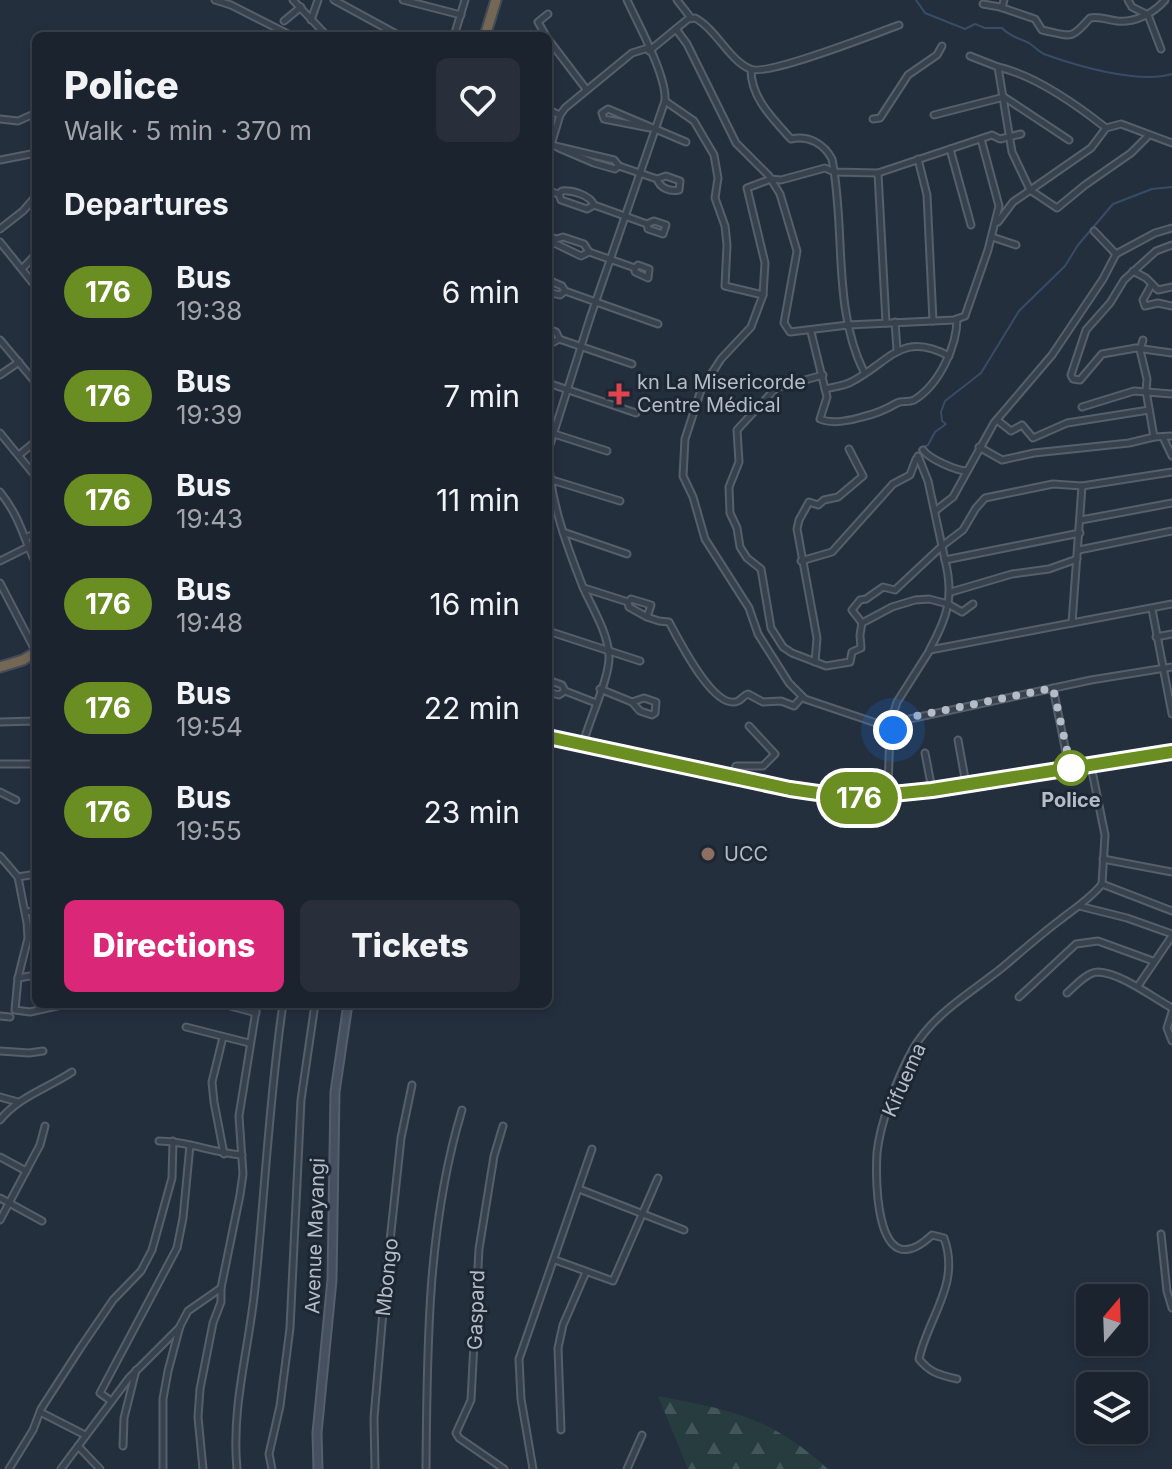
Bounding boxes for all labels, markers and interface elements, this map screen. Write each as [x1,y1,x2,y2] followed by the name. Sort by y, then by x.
[436,58,520,142] button: heart
[64,62,179,108] text: Police
[64,115,312,146] text: Walk · 5 min · 370 m
[64,186,229,222] text: Departures
[176,259,231,295] text: Bus
[442,274,520,310] text: 6 min
[85,275,131,309] text: 176
[176,295,242,326] text: 19:38
[176,363,231,399] text: Bus
[637,370,806,417] place label: kn La Misericorde Centre Médical
[443,378,520,414] text: 7 min
[85,379,131,413] text: 176
[608,383,630,405] marker: kn La Misericorde Centre Médical
[176,399,242,430] text: 19:39
[176,467,231,503] text: Bus
[436,482,520,518] text: 11 min
[85,483,131,517] text: 176
[176,503,243,534] text: 19:43
[176,571,231,607] text: Bus
[429,586,520,622] text: 16 min
[85,587,131,621] text: 176
[176,607,243,638] text: 19:48
[176,675,231,711] text: Bus
[424,690,520,726] text: 22 min
[85,691,131,725] text: 176
[873,710,913,750] your location
[176,711,243,742] text: 19:54
[1054,751,1088,785] marker: Police
[813,772,905,824] line badge: 176
[176,779,231,815] text: Bus
[836,781,882,815] text: 176
[1041,788,1101,812] place label: Police
[423,794,520,830] text: 23 min
[85,795,131,829] text: 176
[176,815,242,846] text: 19:55
[724,842,768,866] place label: UCC
[699,845,717,863] marker: UCC
[64,900,284,992] button: Directions
[300,900,520,992] button: Tickets
[877,1039,931,1121] street label: Kifuema
[300,1158,330,1314] street label: Avenue Mayangi
[371,1237,403,1317] street label: Mbongo
[463,1270,489,1350] street label: Gaspard
[1076,1284,1148,1356] north arrow
[1076,1284,1148,1444] map controls
[1076,1372,1148,1444] button: layers

